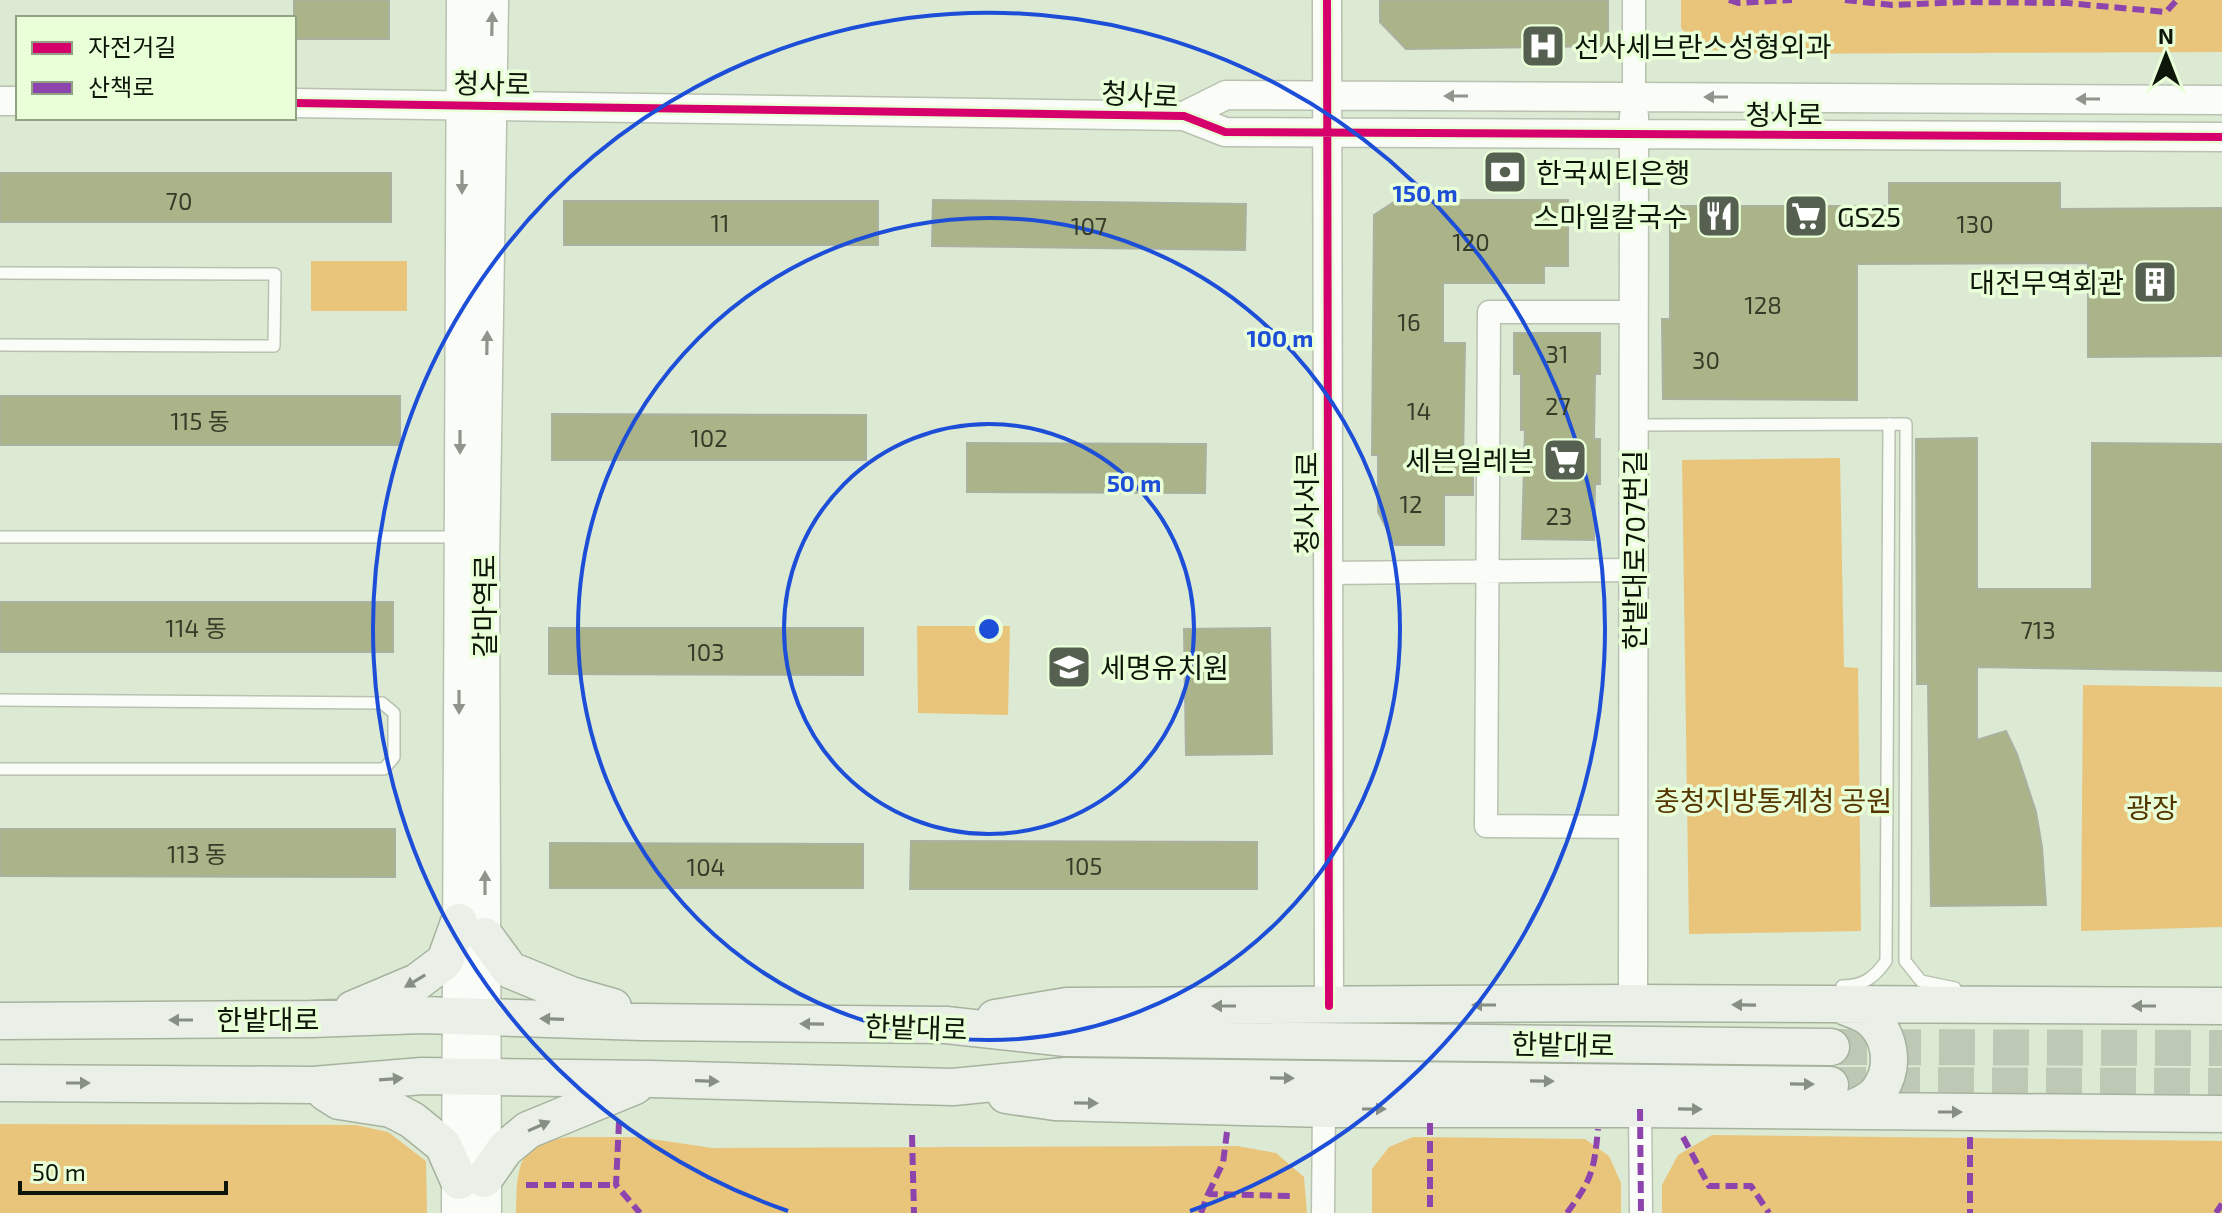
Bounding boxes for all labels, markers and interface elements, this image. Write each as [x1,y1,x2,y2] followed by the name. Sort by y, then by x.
[486,11,498,36] one-way arrow
[16,16,296,120] legend
[2126,16,2206,96] north arrow
[1519,22,1567,70] hospital icon: 선사세브란스성형외과
[2158,22,2174,48] text: N
[1574,29,1832,63] place label: 선사세브란스성형외과
[88,32,176,61] text: 자전거길
[453,65,531,101] street label: 청사로
[88,72,154,101] text: 산책로
[1101,75,1179,113] street label: 청사로
[1443,90,1468,102] one-way arrow
[1703,91,1728,103] one-way arrow
[2075,93,2100,105] one-way arrow
[1745,97,1823,131] street label: 청사로
[1481,148,1529,196] bank icon: 한국씨티은행
[1536,155,1691,189] place label: 한국씨티은행
[456,170,468,195] one-way arrow
[1392,178,1458,207] text: 150 m
[166,186,192,215] house number: 70
[1695,192,1743,240] restaurant icon: 스마일칼국수
[1782,192,1830,240] supermarket icon: GS25
[1533,199,1688,233] place label: 스마일칼국수
[1837,199,1901,233] place label: GS25
[710,208,730,237] house number: 11
[1956,209,1994,238] house number: 130
[1071,211,1107,240] house number: 107
[1452,227,1490,256] house number: 120
[2131,258,2179,306] building icon: 대전무역회관
[1969,265,2124,299] place label: 대전무역회관
[1744,290,1782,319] house number: 128
[1397,307,1421,336] house number: 16
[1247,323,1313,352] text: 100 m
[481,330,493,355] one-way arrow
[1546,339,1568,368] house number: 31
[1692,345,1720,374] house number: 30
[1545,391,1571,420] house number: 27
[1407,396,1431,425] house number: 14
[170,406,230,435] house number: 115 동
[690,423,728,452] house number: 102
[454,430,466,455] one-way arrow
[1541,436,1589,484] supermarket icon: 세븐일레븐
[1405,443,1534,477] place label: 세븐일레븐
[1617,450,1651,650] street label: 한밭대로707번길
[1289,451,1323,555] street label: 청사서로
[1107,468,1161,497] text: 50 m
[1399,489,1423,518] house number: 12
[1546,501,1572,530] house number: 23
[467,554,501,658] street label: 갈마역로
[165,613,227,642] house number: 114 동
[975,615,1003,643] centre of rings
[2020,615,2056,644] house number: 713
[687,637,725,666] house number: 103
[1045,643,1093,691] school or university icon: 세명유치원
[1100,650,1229,684] place label: 세명유치원
[453,690,465,715] one-way arrow
[1654,783,1892,817] park label: 충청지방통계청 공원
[2126,790,2178,824] park label: 광장
[167,839,227,868] house number: 113 동
[1066,851,1102,880] house number: 105
[687,852,725,881] house number: 104
[479,870,491,895] one-way arrow
[403,973,426,988] one-way arrow
[1471,998,1496,1011] one-way arrow
[1731,998,1756,1011] one-way arrow
[1211,1000,1236,1012] one-way arrow
[2131,1000,2156,1012] one-way arrow
[216,1002,320,1036] street label: 한밭대로
[864,1008,968,1046] street label: 한밭대로
[539,1012,564,1025] one-way arrow
[168,1014,193,1026] one-way arrow
[799,1018,824,1030] one-way arrow
[1511,1026,1615,1062] street label: 한밭대로
[379,1072,404,1085] one-way arrow
[1270,1072,1295,1085] one-way arrow
[695,1074,720,1087] one-way arrow
[1530,1075,1555,1087] one-way arrow
[66,1077,91,1090] one-way arrow
[1790,1078,1815,1090] one-way arrow
[1074,1097,1099,1109] one-way arrow
[1362,1103,1387,1115] one-way arrow
[1678,1103,1703,1115] one-way arrow
[1938,1106,1963,1118] one-way arrow
[527,1119,551,1132] one-way arrow
[20,1145,226,1195] scale bar
[32,1157,86,1186] text: 50 m

